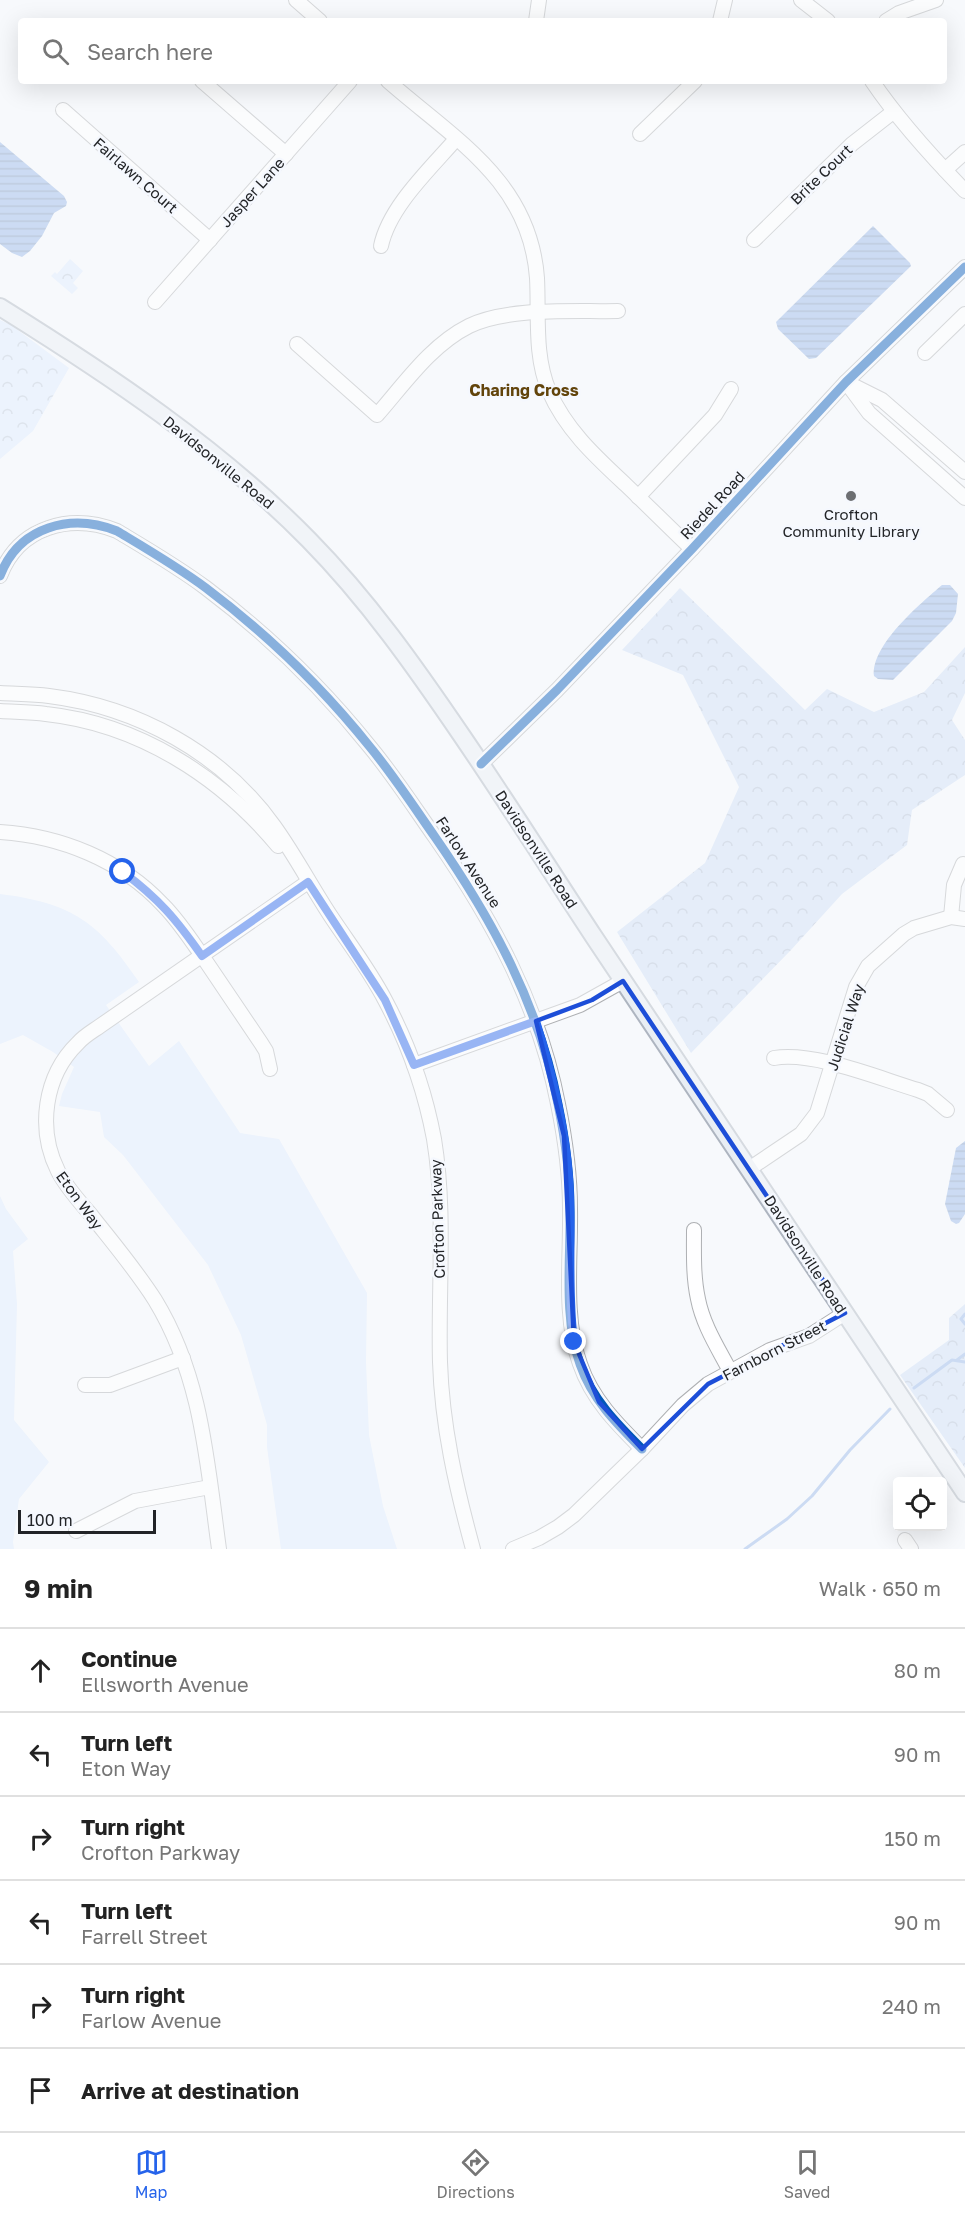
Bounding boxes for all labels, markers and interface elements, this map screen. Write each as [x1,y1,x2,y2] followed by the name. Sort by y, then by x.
[18,18,947,84] search box
[39,35,72,68] icon: search
[87,38,213,65] text: Search here
[90,134,182,216] street label: Fairlawn Court
[786,140,856,208] street label: Brite Court
[216,153,288,230] street label: Jasper Lane
[469,380,579,400] district label: Charing Cross
[160,412,278,512] street label: Davidsonville Road
[676,467,748,543] street label: Riedel Road
[844,489,858,503] marker: Crofton Community Library
[782,505,920,540] place label: Crofton Community Library
[492,787,582,911] street label: Davidsonville Road
[433,813,505,911] street label: Farlow Avenue
[109,858,135,884] route start
[822,981,868,1073] street label: Judicial Way
[426,1158,448,1279] street label: Crofton Parkway
[53,1167,107,1233] street label: Eton Way
[761,1192,851,1316] street label: Davidsonville Road
[719,1316,829,1384] street label: Farnborn Street
[560,1328,586,1354] route end
[893,1477,947,1531] map controls
[893,1477,947,1531] button: locate
[18,1507,156,1534] scale bar
[27,1510,73,1530] text: 100 m
[24,1573,93,1604] text: 9 min
[819,1576,941,1600] text: Walk · 650 m
[81,1645,177,1672] text: Continue
[24,1654,57,1687] icon: ahead
[894,1658,941,1682] text: 80 m
[81,1672,249,1696] text: Ellsworth Avenue
[81,1729,172,1756] text: Turn left
[24,1738,57,1771] icon: left
[894,1742,941,1766] text: 90 m
[81,1756,171,1780] text: Eton Way
[81,1813,185,1840] text: Turn right
[24,1822,57,1855] icon: right
[885,1826,941,1850] text: 150 m
[81,1840,240,1864] text: Crofton Parkway
[81,1897,172,1924] text: Turn left
[24,1906,57,1939] icon: left
[894,1910,941,1934] text: 90 m
[81,1924,208,1948] text: Farrell Street
[81,1981,185,2008] text: Turn right
[24,1990,57,2023] icon: right
[882,1994,941,2018] text: 240 m
[81,2008,221,2032] text: Farlow Avenue
[24,2074,57,2107] icon: arrive
[81,2077,299,2104] text: Arrive at destination
[135,2146,168,2202] tab: Map
[437,2146,515,2202] tab: Directions
[784,2146,830,2202] tab: Saved

